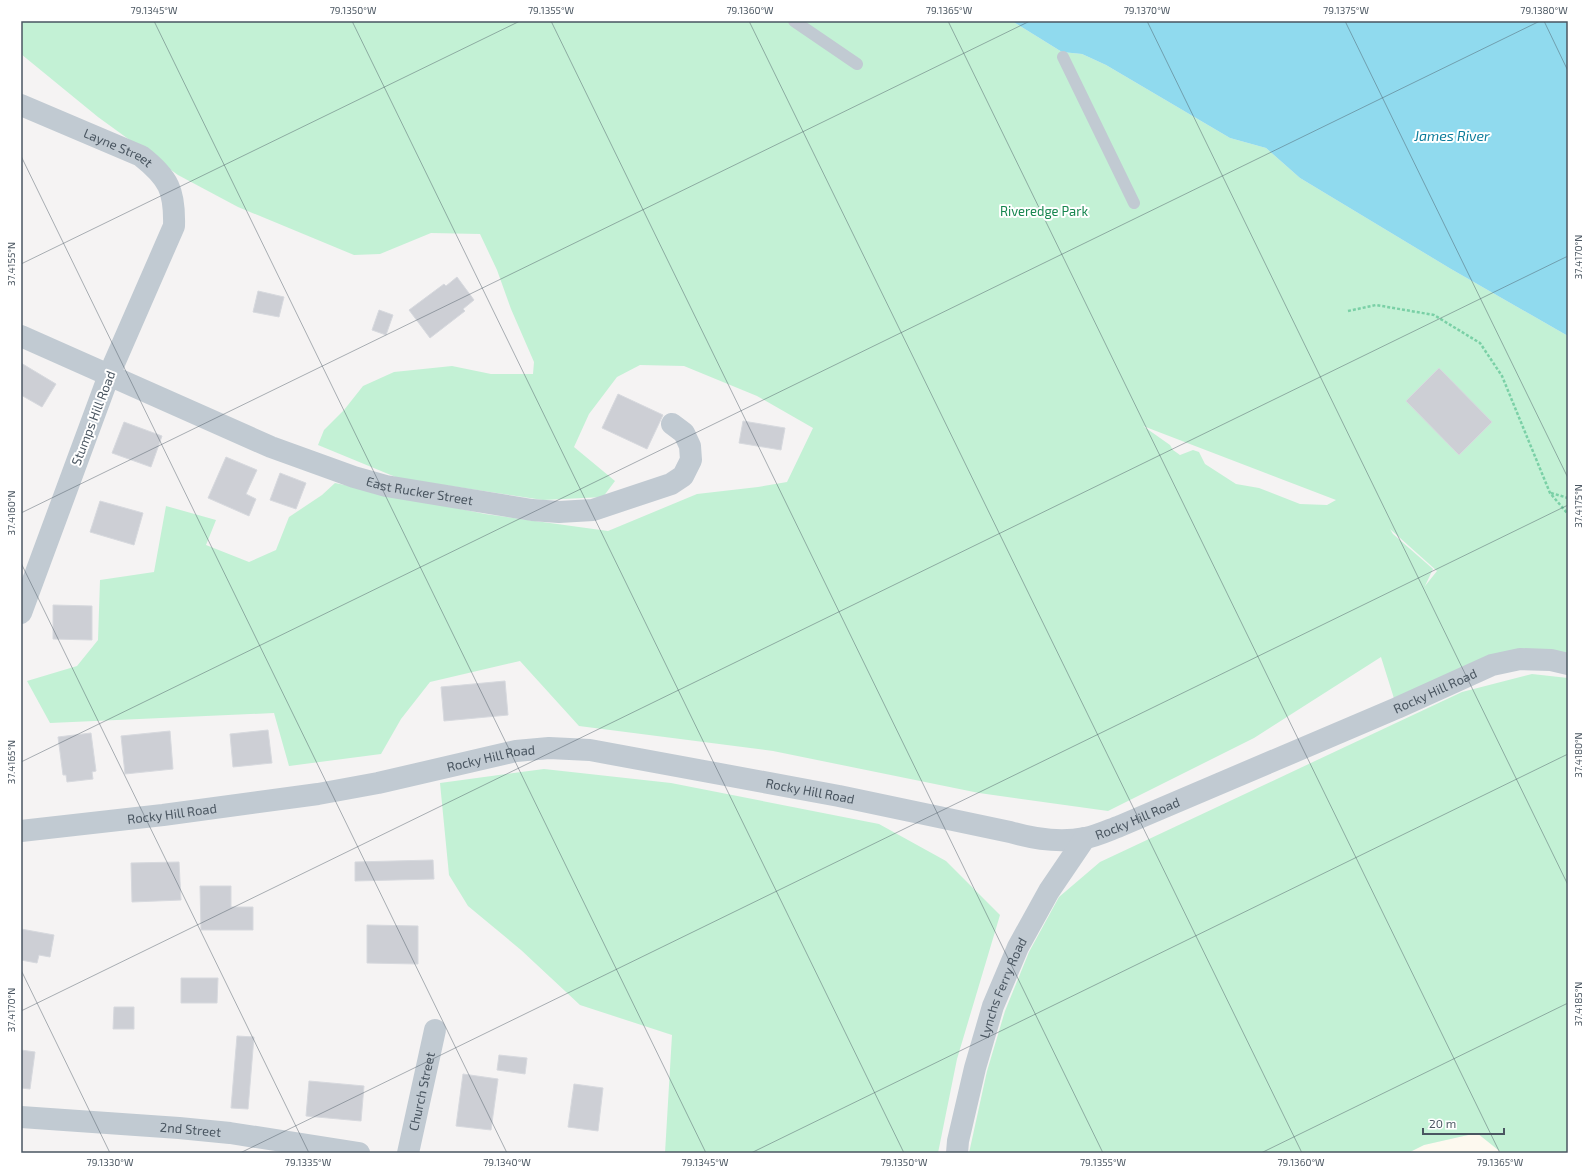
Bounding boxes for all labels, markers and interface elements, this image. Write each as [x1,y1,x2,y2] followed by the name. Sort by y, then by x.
[131,4,178,16] text: 79.1345°W
[330,4,377,16] text: 79.1350°W
[528,4,575,16] text: 79.1355°W
[726,4,774,16] text: 79.1360°W
[926,4,973,16] text: 79.1365°W
[1124,4,1171,16] text: 79.1370°W
[1323,4,1369,16] text: 79.1375°W
[1520,4,1568,16] text: 79.1380°W
[81,125,156,170] street label: Layne Street
[1413,127,1490,144] water label: James River
[1000,203,1088,219] park label: Riveredge Park
[1572,235,1584,279] text: 37.4170°N
[5,242,17,286] text: 37.4155°N
[68,368,118,468] street label: Stumps Hill Road
[364,473,474,508] street label: East Rucker Street
[1572,484,1584,528] text: 37.4175°N
[5,491,17,535] text: 37.4160°N
[1391,665,1479,717] street label: Rocky Hill Road
[1572,732,1584,778] text: 37.4180°N
[5,740,17,784] text: 37.4165°N
[445,741,536,775] street label: Rocky Hill Road
[764,775,856,807] street label: Rocky Hill Road
[1093,794,1182,843] street label: Rocky Hill Road
[126,800,218,827] street label: Rocky Hill Road
[976,934,1030,1040] street label: Lynchs Ferry Road
[1572,982,1584,1026] text: 37.4185°N
[5,988,17,1032] text: 37.4170°N
[405,1050,438,1132] street label: Church Street
[1423,1110,1504,1136] scale bar
[1429,1116,1456,1130] text: 20 m
[159,1119,222,1140] street label: 2nd Street
[87,1156,134,1168] text: 79.1330°W
[285,1156,332,1168] text: 79.1335°W
[483,1156,531,1168] text: 79.1340°W
[682,1156,729,1168] text: 79.1345°W
[881,1156,928,1168] text: 79.1350°W
[1080,1156,1127,1168] text: 79.1355°W
[1277,1156,1325,1168] text: 79.1360°W
[1477,1156,1524,1168] text: 79.1365°W

